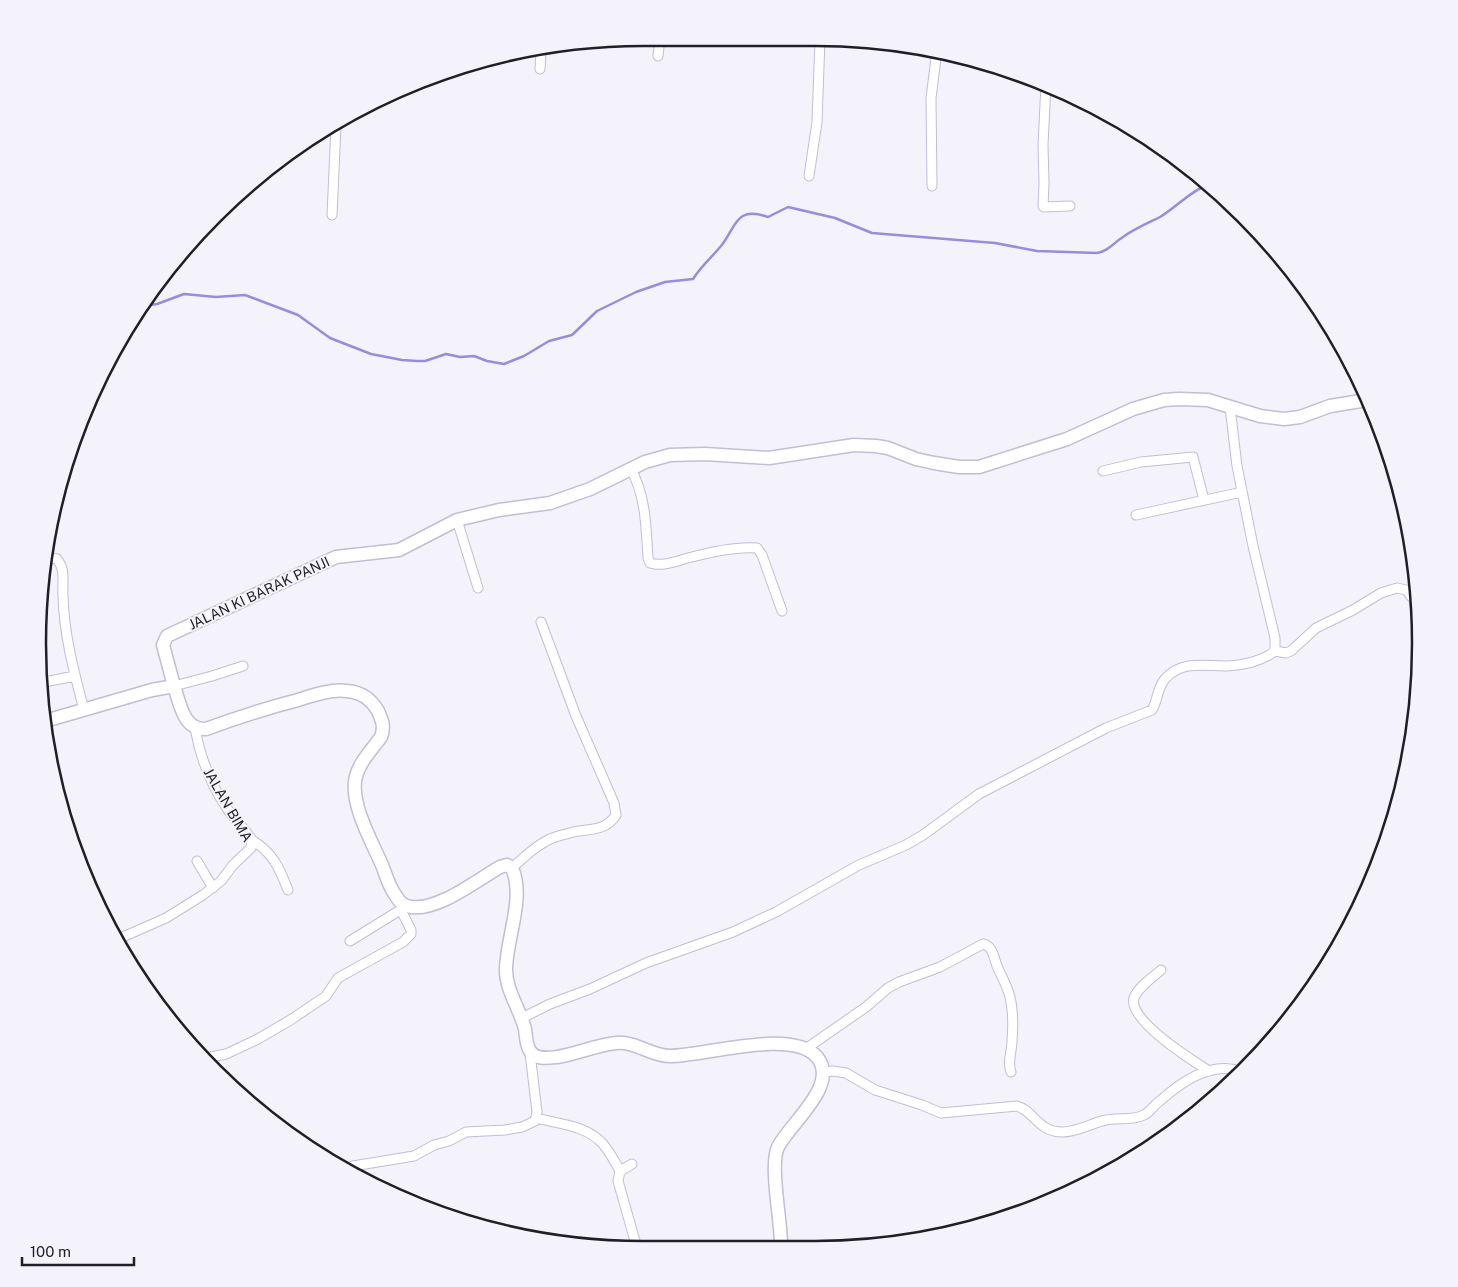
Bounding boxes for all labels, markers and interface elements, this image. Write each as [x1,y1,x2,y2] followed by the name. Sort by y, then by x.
[186,553,332,633] street label: JALAN KI BARAK PANJI
[200,765,256,845] street label: JALAN BIMA
[22,1234,135,1266] scale bar
[30,1243,71,1260] text: 100 m

